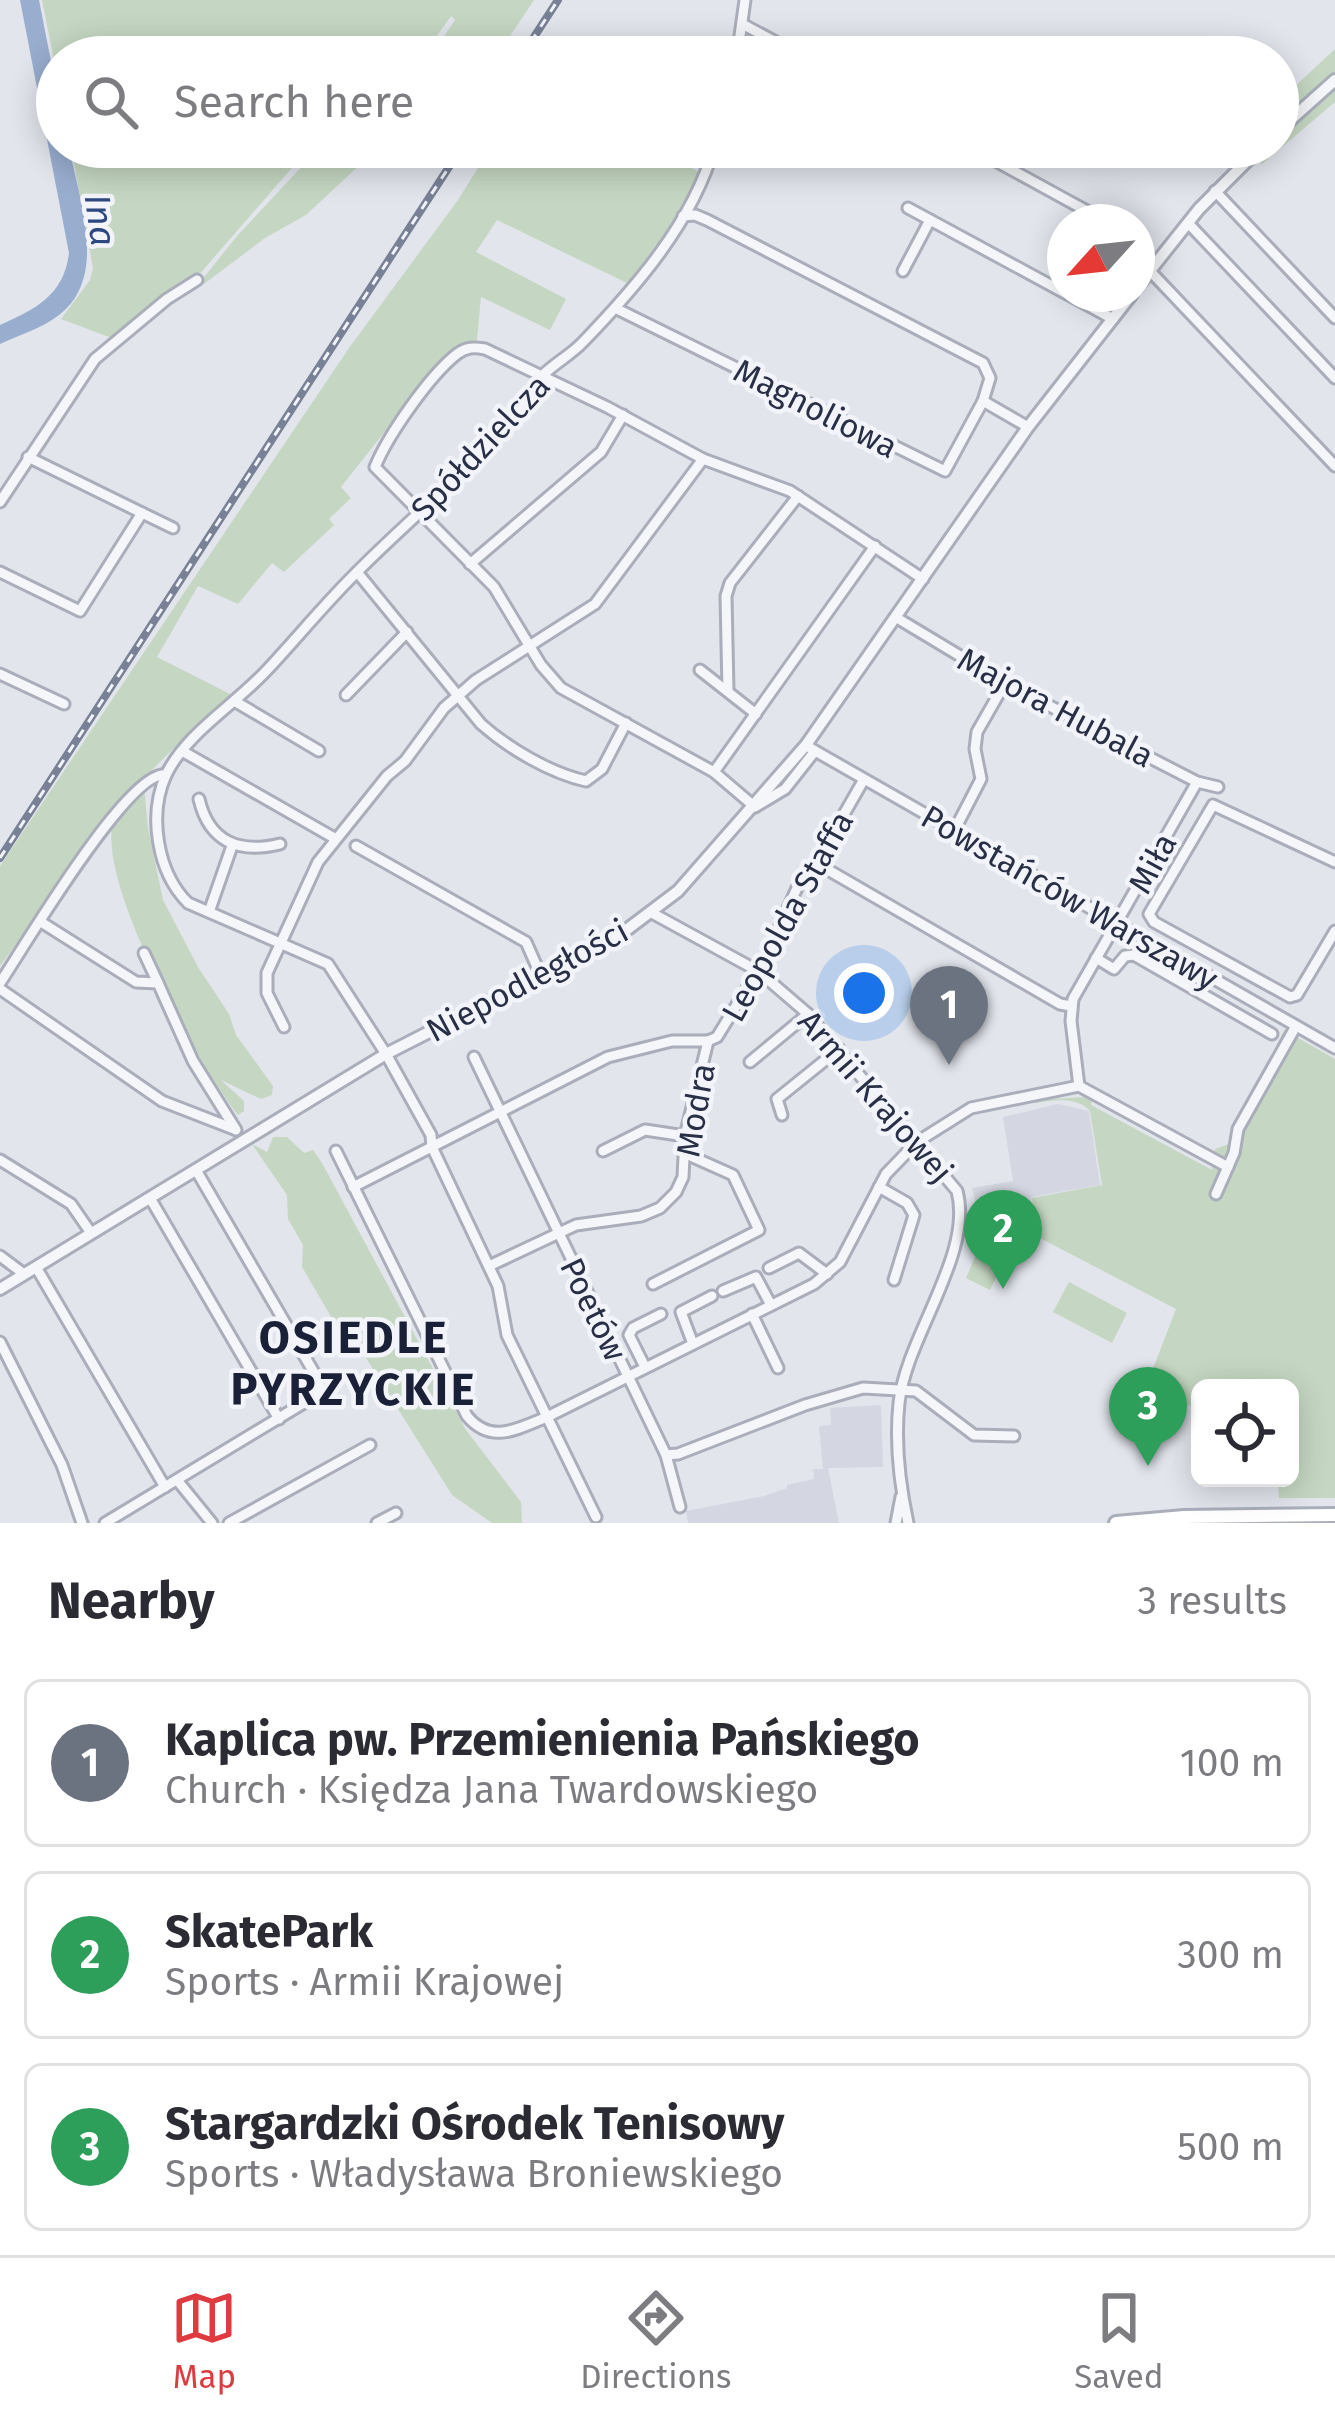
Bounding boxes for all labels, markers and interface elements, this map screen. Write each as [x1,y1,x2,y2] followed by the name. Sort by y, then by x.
[36,36,1299,168] search box
[78,69,144,135] icon: search
[174,75,414,129] text: Search here
[75,191,125,249] water label: Ina
[1047,204,1155,312] north arrow
[727,351,904,467] street label: Magnoliowa
[403,366,559,529] street label: Spółdzielcza
[951,639,1160,776] street label: Majora Hubala
[914,797,1225,999] street label: Powstańców Warszawy
[714,804,862,1029] street label: Leopolda Staffa
[1120,826,1186,901] street label: Miła
[420,911,635,1051] street label: Niepodległości
[834,963,894,1023] your location
[910,966,988,1065] pin: 1
[790,1002,961,1191] street label: Armii Krajowej
[668,1060,724,1160] street label: Modra
[964,1190,1042,1289] pin: 2
[551,1251,635,1368] street label: Poetów
[230,1311,478,1417] district label: OSIEDLE PYRZYCKIE
[1109,1367,1187,1466] pin: 3
[1191,1379,1299,1487] map controls
[1191,1379,1299,1487] button: locate
[48,1570,214,1632] text: Nearby
[1137,1578,1287,1624] text: 3 results
[165,1713,920,1767] text: Kaplica pw. Przemienienia Pańskiego
[81,1740,99,1786] text: 1
[1180,1740,1284,1786] text: 100 m
[165,1767,818,1813] text: Church · Księdza Jana Twardowskiego
[165,1905,373,1959] text: SkatePark
[80,1932,100,1978] text: 2
[1177,1932,1284,1978] text: 300 m
[165,1959,564,2005] text: Sports · Armii Krajowej
[165,2097,784,2151] text: Stargardzki Ośrodek Tenisowy
[80,2124,100,2170] text: 3
[1177,2124,1284,2170] text: 500 m
[165,2151,783,2197] text: Sports · Władysława Broniewskiego
[171,2285,237,2397] tab: Map
[580,2285,732,2397] tab: Directions
[1074,2285,1164,2397] tab: Saved

